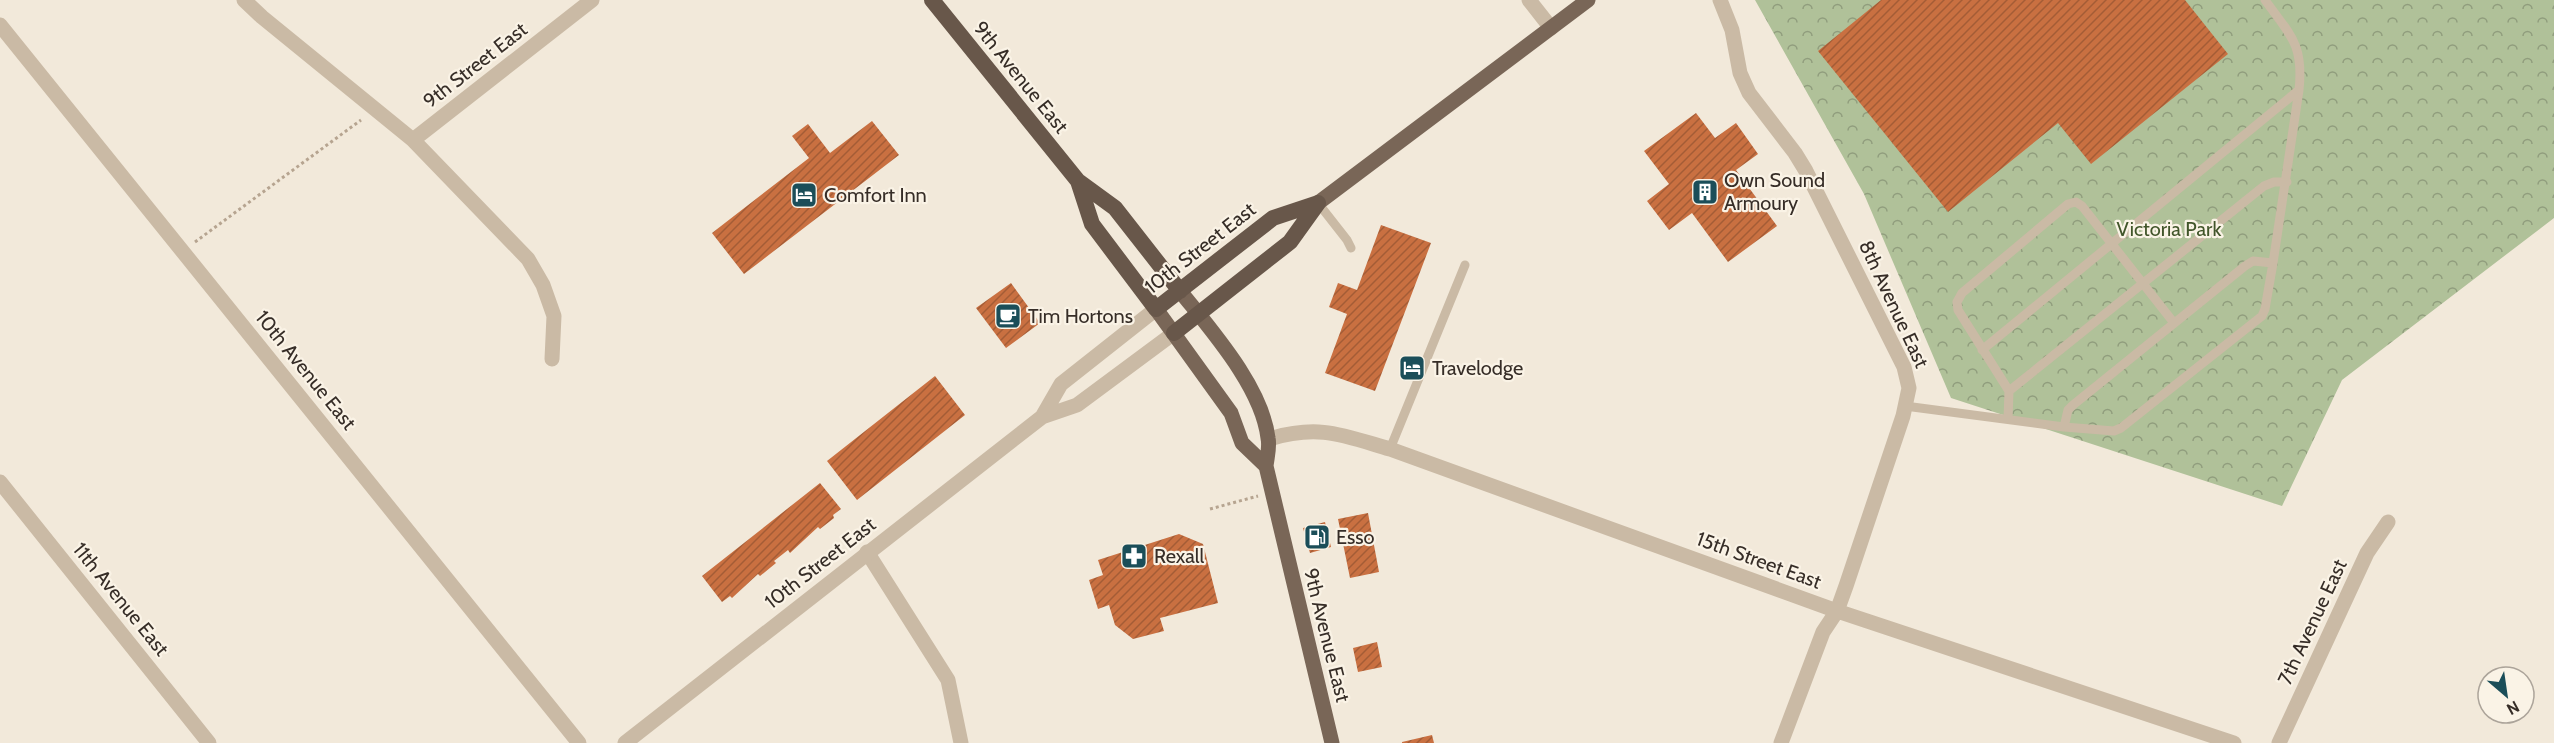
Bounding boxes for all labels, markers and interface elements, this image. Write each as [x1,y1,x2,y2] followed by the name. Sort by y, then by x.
[969,16,1074,138] street label: 9th Avenue East
[418,17,532,113] street label: 9th Street East
[1724,168,1825,215] place label: Own Sound Armoury
[1690,177,1720,207] building icon: Own Sound Armoury
[789,180,819,210] hotel icon: Comfort Inn
[824,183,927,207] place label: Comfort Inn
[1140,197,1260,299] street label: 10th Street East
[2117,217,2221,241] park label: Victoria Park
[1854,236,1934,372] street label: 8th Avenue East
[993,301,1023,331] cafe icon: Tim Hortons
[1028,304,1133,328] place label: Tim Hortons
[251,306,361,435] street label: 10th Avenue East
[1397,353,1427,383] hotel icon: Travelodge
[1432,356,1523,380] place label: Travelodge
[760,512,880,614] street label: 10th Street East
[1302,522,1332,552] fuel station icon: Esso
[1336,525,1375,549] place label: Esso
[1693,526,1825,594] street label: 15th Street East
[68,538,174,661] street label: 11th Avenue East
[1119,541,1149,571] pharmacy icon: Rexall
[1154,544,1205,568] place label: Rexall
[2272,555,2352,689] street label: 7th Avenue East
[1299,566,1355,705] street label: 9th Avenue East
[2476,665,2536,725] north arrow
[2503,697,2523,719] text: N

